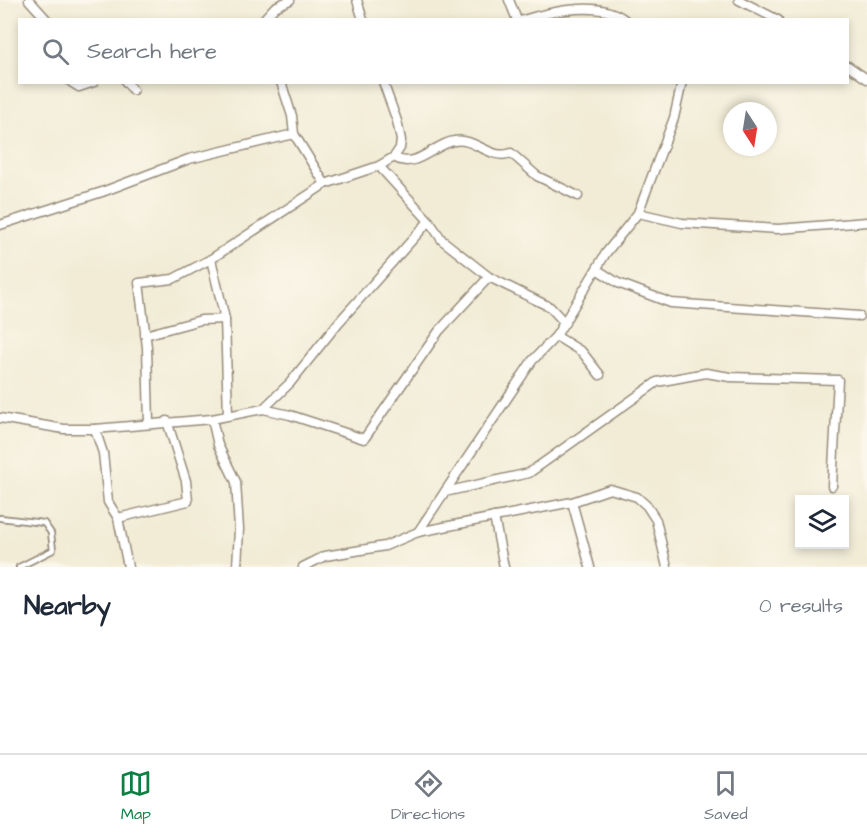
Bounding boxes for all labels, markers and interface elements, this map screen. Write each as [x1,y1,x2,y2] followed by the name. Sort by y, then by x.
[18,18,849,84] search box
[39,35,72,68] icon: search
[87,36,217,67] text: Search here
[723,102,777,156] north arrow
[795,495,849,549] map controls
[795,495,849,549] button: layers
[24,588,111,624] text: Nearby
[759,592,843,620] text: 0 results
[119,767,152,825] tab: Map
[391,767,465,825] tab: Directions
[704,767,748,825] tab: Saved

